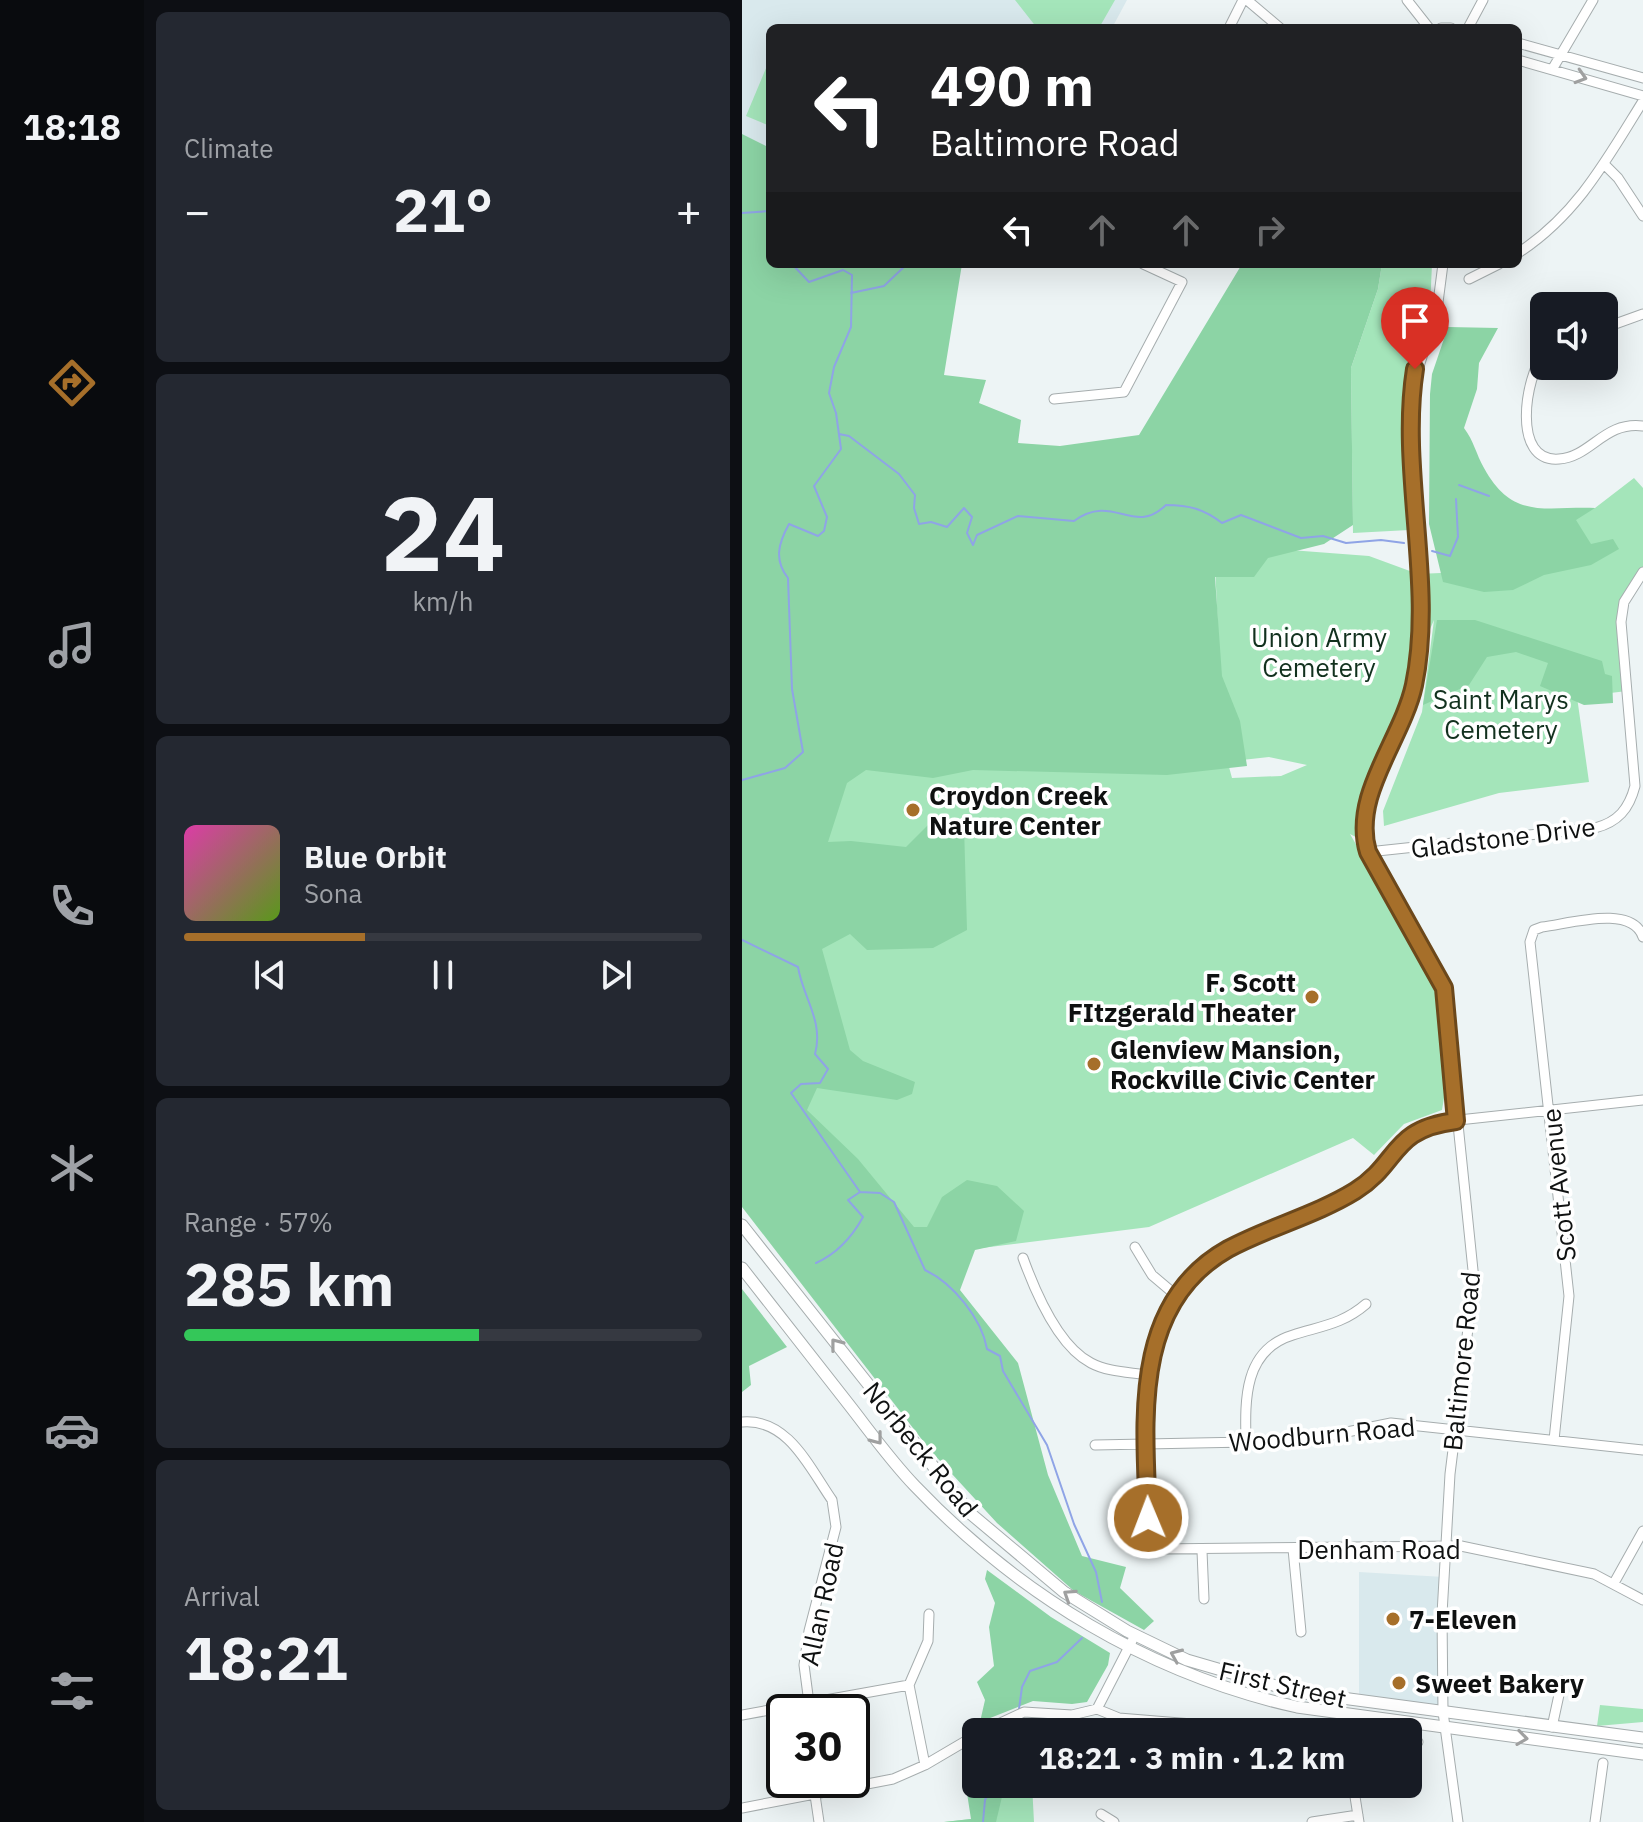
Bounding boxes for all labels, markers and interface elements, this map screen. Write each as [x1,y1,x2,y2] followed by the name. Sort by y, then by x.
[930,49,1094,121] text: 490 m
[798,56,902,160] icon: left
[1573,67,1587,83] one-way arrow
[23,103,121,150] text: 18:18
[930,119,1180,166] text: Baltimore Road
[184,131,274,165] text: Climate
[393,170,493,249] text: 21°
[184,182,210,239] text: −
[676,182,702,239] text: +
[996,208,1040,252] icon: left
[1080,208,1124,252] icon: ahead
[1164,208,1208,252] icon: ahead
[1248,208,1292,252] icon: right
[1381,287,1449,369] pin
[1530,292,1618,380] map controls
[1530,292,1618,380] button: sound
[1393,299,1437,343] icon: arrive
[44,355,100,411] icon: directions
[381,464,505,600] text: 24
[412,584,474,618] text: km/h
[44,617,100,673] icon: music
[1251,620,1387,684] park label: Union Army Cemetery
[1433,682,1569,746] park label: Saint Marys Cemetery
[929,778,1108,842] place label: Croydon Creek Nature Center
[904,801,922,819] marker: Croydon Creek Nature Center
[1409,809,1597,865] street label: Gladstone Drive
[304,837,447,876] text: Blue Orbit
[304,876,362,910] text: Sona
[44,878,100,934] icon: phone
[248,953,292,997] icon: previous
[421,953,465,997] icon: pause
[594,953,638,997] icon: next
[1068,965,1296,1029] place label: F. Scott FItzgerald Theater
[1303,988,1321,1006] marker: F. Scott FItzgerald Theater
[1110,1032,1375,1096] place label: Glenview Mansion, Rockville Civic Center
[1085,1055,1103,1073] marker: Glenview Mansion, Rockville Civic Center
[1533,1107,1583,1263] street label: Scott Avenue
[44,1140,100,1196] icon: climate
[184,1205,333,1239] text: Range · 57%
[184,1244,394,1323] text: 285 km
[1435,1270,1487,1452] street label: Baltimore Road
[831,1338,845,1353] one-way arrow
[856,1374,986,1524] street label: Norbeck Road
[44,1402,100,1458] icon: car
[1227,1409,1417,1459] street label: Woodburn Road
[867,1430,881,1445] one-way arrow
[1106,1476,1190,1560] position arrow
[1297,1532,1461,1566] street label: Denham Road
[791,1539,851,1669] street label: Allan Road
[184,1579,260,1613] text: Arrival
[1063,1589,1077,1604] one-way arrow
[1409,1602,1517,1636] place label: 7-Eleven
[1384,1610,1402,1628] marker: 7-Eleven
[184,1618,348,1697] text: 18:21
[1170,1649,1185,1665] one-way arrow
[1216,1653,1350,1715] street label: First Street
[44,1663,100,1719] icon: filters
[1415,1666,1584,1700] place label: Sweet Bakery
[1390,1674,1408,1692] marker: Sweet Bakery
[766,1694,870,1798] speed limit sign: 30
[1516,1729,1529,1746] one-way arrow
[1039,1738,1345,1777] text: 18:21 · 3 min · 1.2 km

